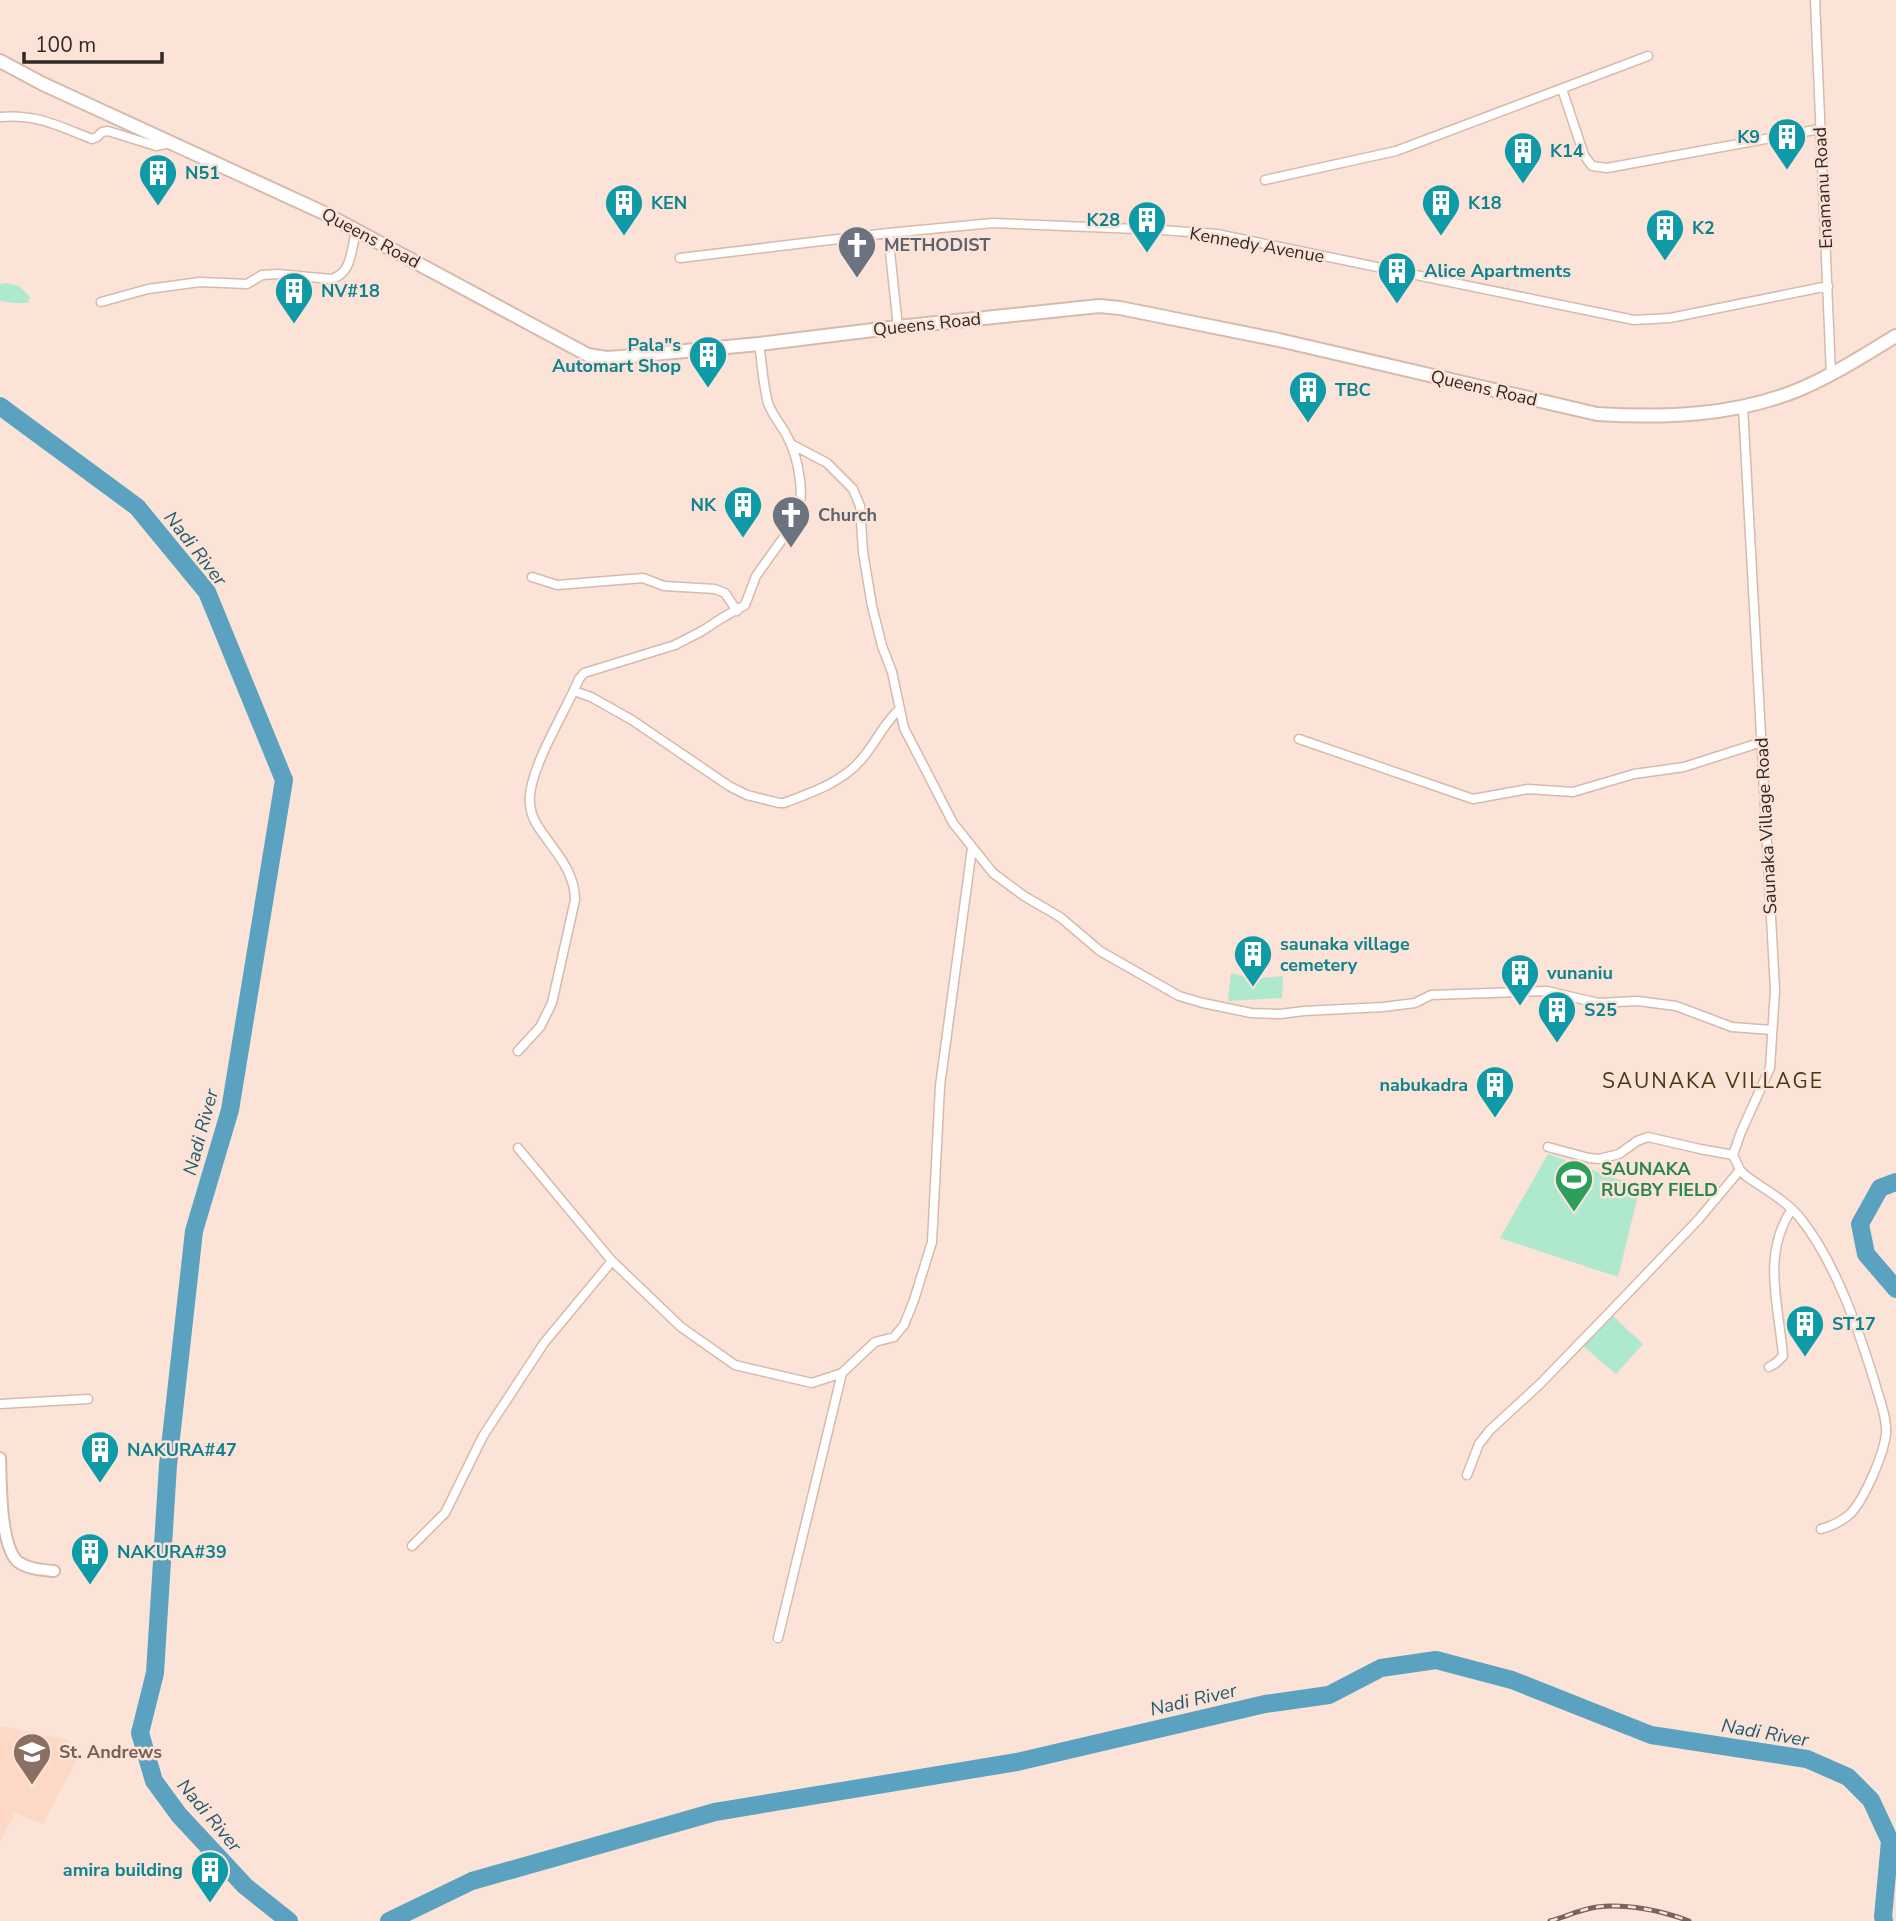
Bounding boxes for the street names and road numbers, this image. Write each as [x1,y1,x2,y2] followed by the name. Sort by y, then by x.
[1808,126,1838,250] street label: Enamanu Road
[317,202,425,274] street label: Queens Road
[1188,221,1326,269] street label: Kennedy Avenue
[872,306,982,342] street label: Queens Road
[1428,364,1540,412] street label: Queens Road
[1749,737,1783,915] street label: Saunaka Village Road

